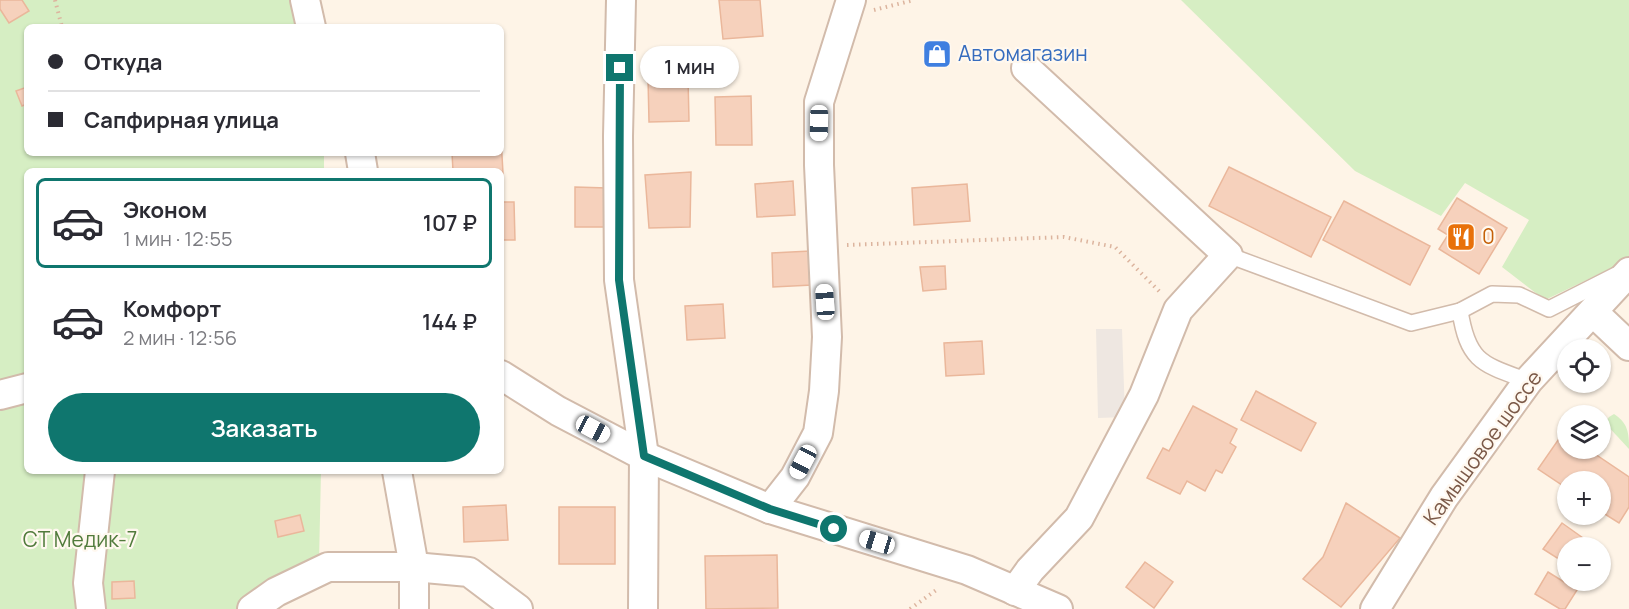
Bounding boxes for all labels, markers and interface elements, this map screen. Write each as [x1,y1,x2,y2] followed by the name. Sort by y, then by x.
[921,38,953,70] shop icon: Автомагазин
[958,39,1088,67] place label: Автомагазин
[84,47,163,77] text: Откуда
[641,47,740,89] callout: 1 мин
[664,53,715,80] text: 1 мин
[606,54,633,81] route end
[84,105,279,135] text: Сапфирная улица
[810,105,828,141] car
[123,195,207,225] text: Эконом
[51,196,105,250] icon: car
[423,208,477,238] text: 107 ₽
[1445,221,1477,253] restaurant icon: 0
[1482,222,1495,250] place label: 0
[123,225,233,252] text: 1 мин · 12:55
[815,283,835,321] car
[123,294,221,324] text: Комфорт
[51,295,105,349] icon: car
[422,307,477,337] text: 144 ₽
[123,324,237,351] text: 2 мин · 12:56
[1557,339,1611,591] map controls
[1557,339,1611,393] button: locate
[1417,364,1548,530] street label: Камышовое шоссе
[48,393,480,462] button: Заказать
[1557,405,1611,459] button: layers
[573,413,613,445] car
[787,442,819,482] car
[1557,471,1611,525] button: +
[820,515,847,542] route start
[23,525,137,553] park label: СТ Медик-7
[857,528,897,556] car
[1557,537,1611,591] button: −

